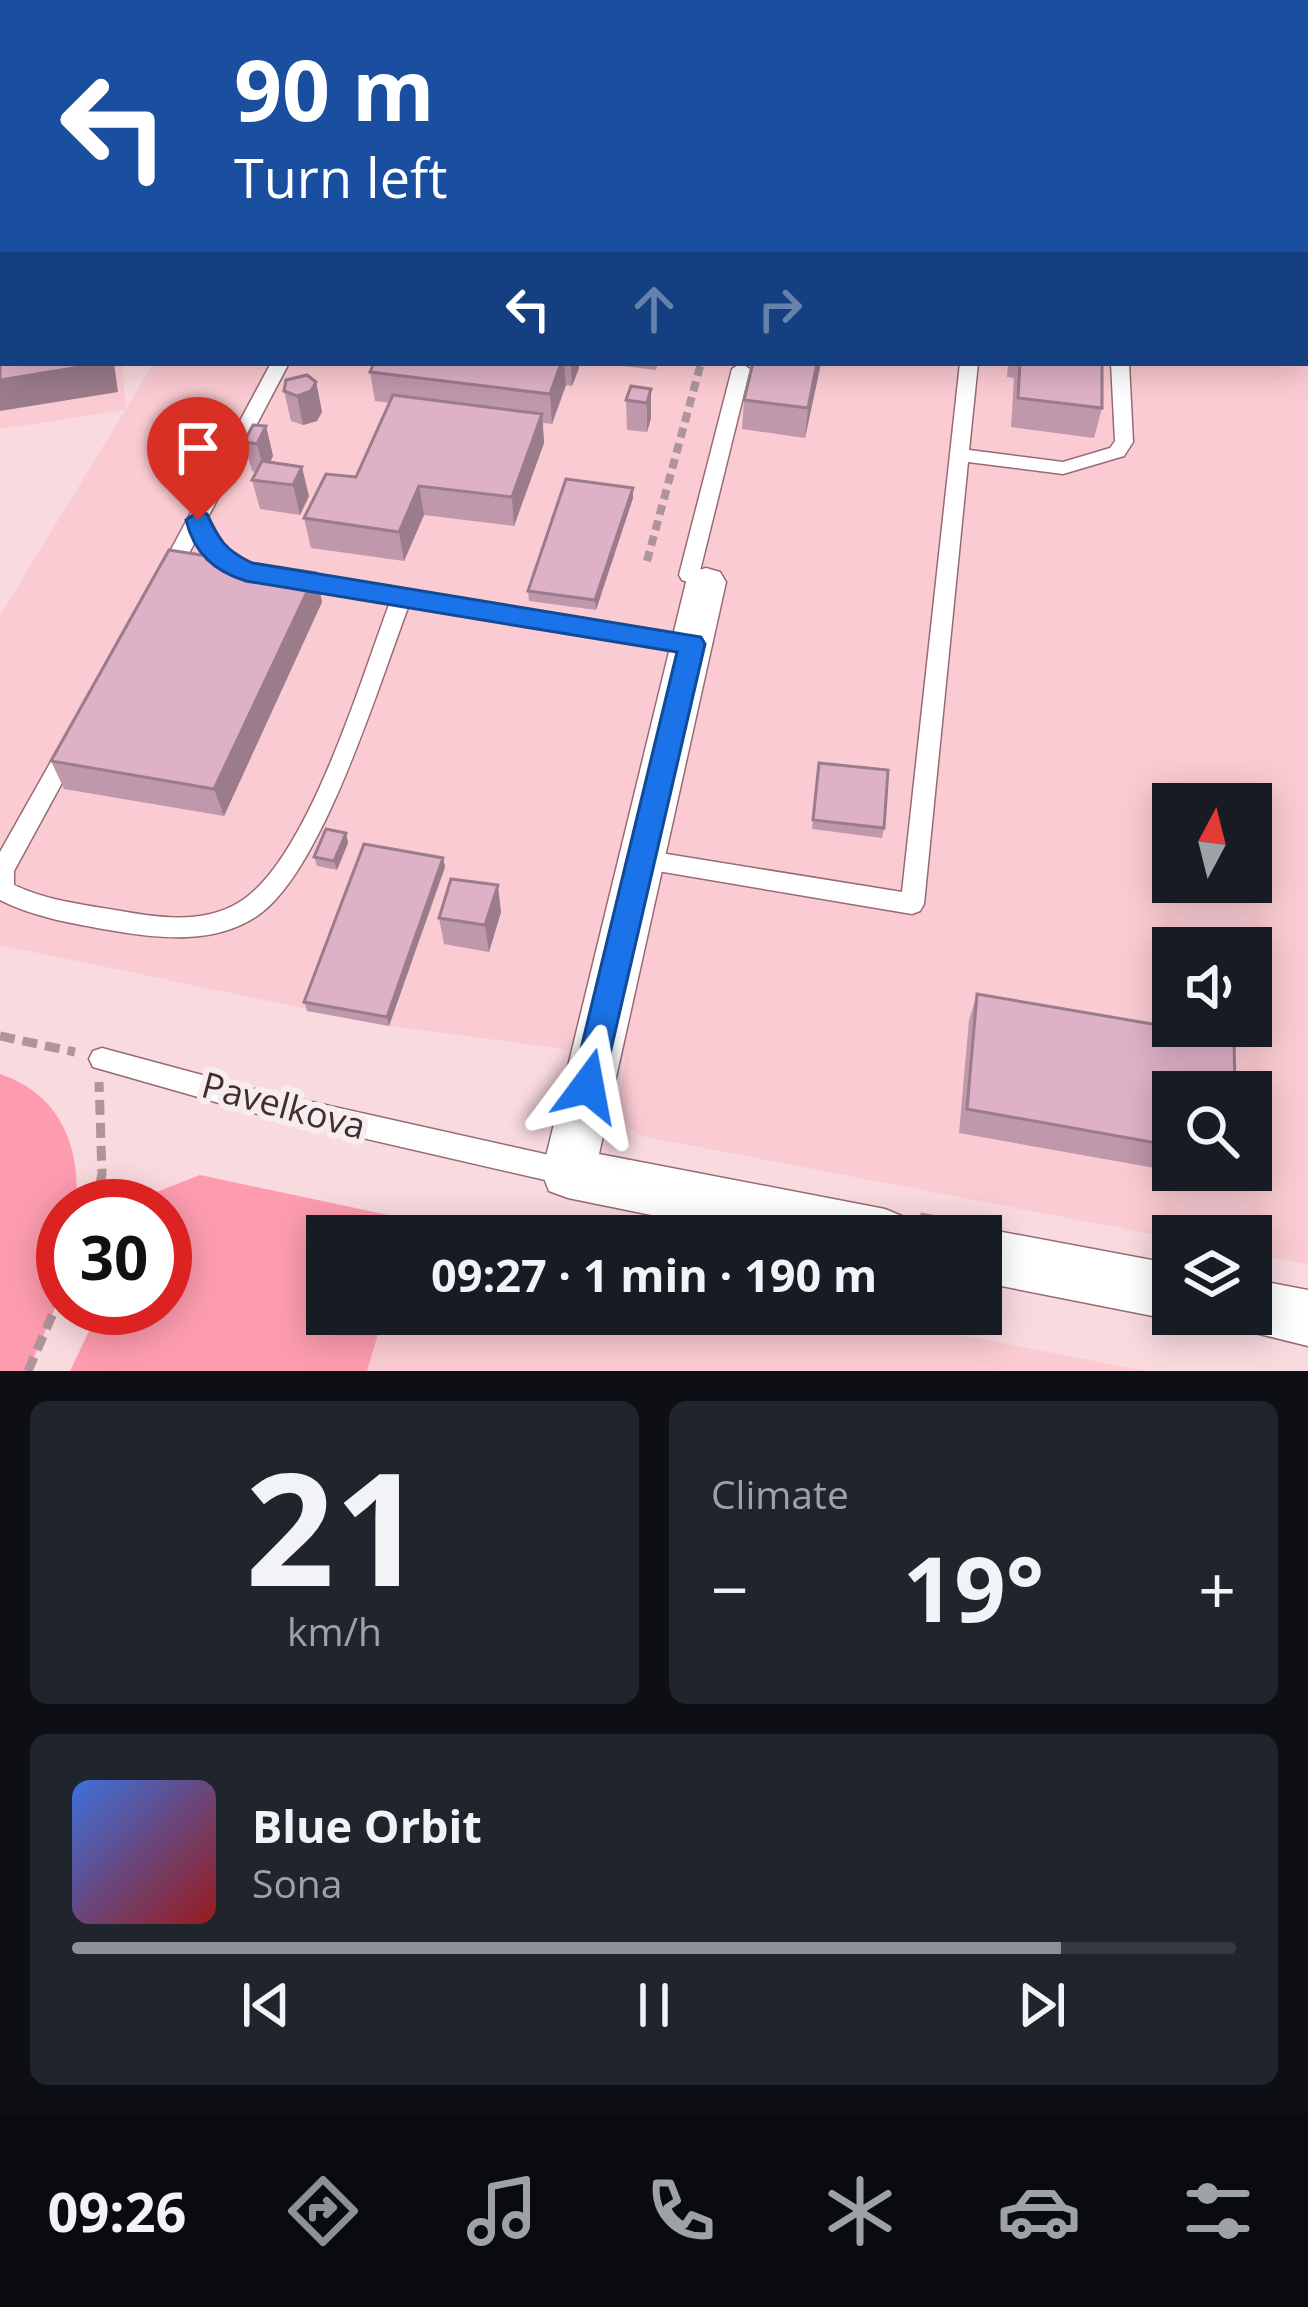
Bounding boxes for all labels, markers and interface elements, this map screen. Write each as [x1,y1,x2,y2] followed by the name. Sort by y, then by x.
[234,31,434,146] text: 90 m
[36,48,192,204] icon: left
[234,140,447,214] text: Turn left
[495,276,561,342] icon: left
[621,276,687,342] icon: ahead
[747,276,813,342] icon: right
[147,397,249,520] pin
[165,415,231,481] icon: arrive
[1152,783,1272,903] north arrow
[1152,783,1272,1335] map controls
[1152,927,1272,1047] button: sound
[525,1023,651,1149] position arrow
[197,1060,371,1150] street label: Pavelkova
[1152,1071,1272,1191] button: search
[36,1179,192,1335] speed limit sign: 30
[1152,1215,1272,1335] button: layers
[431,1244,877,1305] text: 09:27 · 1 min · 190 m
[245,1419,424,1632] text: 21
[711,1467,849,1520] text: Climate
[903,1526,1044,1648] text: 19°
[711,1543,749,1633] text: −
[1198,1543,1236,1633] text: +
[287,1604,382,1657] text: km/h
[252,1795,482,1856] text: Blue Orbit
[252,1856,342,1909] text: Sona
[233,1972,299,2038] icon: previous
[621,1972,687,2038] icon: pause
[1009,1972,1075,2038] icon: next
[281,2169,365,2253] icon: directions
[460,2169,544,2253] icon: music
[639,2169,723,2253] icon: phone
[818,2169,902,2253] icon: climate
[997,2169,1081,2253] icon: car
[1176,2169,1260,2253] icon: filters
[48,2174,186,2248] text: 09:26

